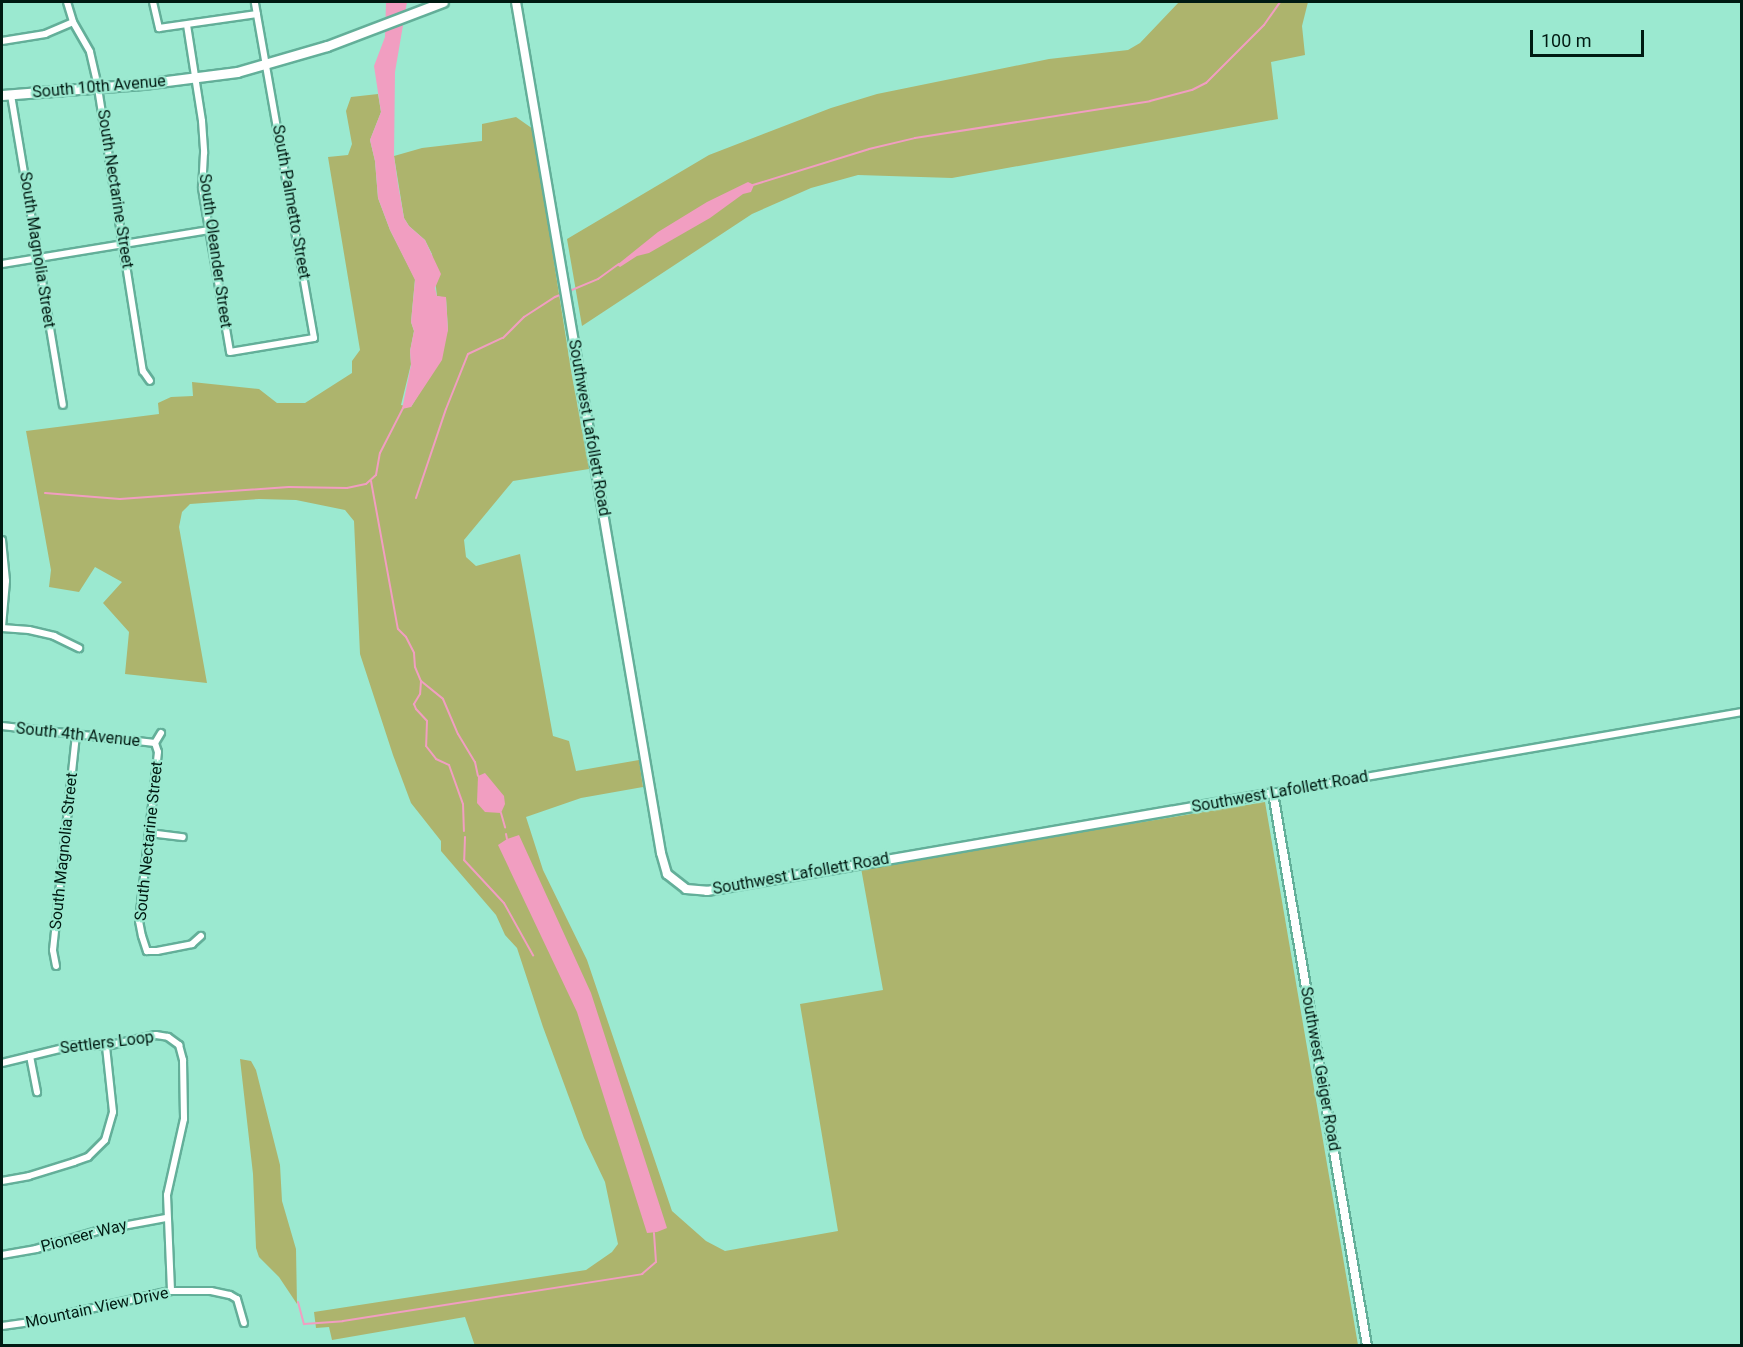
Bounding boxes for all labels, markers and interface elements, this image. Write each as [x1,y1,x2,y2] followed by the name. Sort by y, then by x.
[1533,18,1647,56] scale bar
[1541,30,1592,51] text: 100 m
[32,72,166,102] street label: South 10th Avenue
[93,108,137,270] street label: South Nectarine Street
[268,123,314,281] street label: South Palmetto Street
[15,171,59,329] street label: South Magnolia Street
[195,173,235,329] street label: South Oleander Street
[564,338,614,518] street label: Southwest Lafollett Road
[15,719,141,751] street label: South 4th Avenue
[131,760,167,922] street label: South Nectarine Street
[1190,767,1370,817] street label: Southwest Lafollett Road
[46,772,82,930] street label: South Magnolia Street
[711,849,891,899] street label: Southwest Lafollett Road
[1296,985,1344,1153] street label: Southwest Geiger Road
[59,1028,155,1058] street label: Settlers Loop
[39,1215,129,1257] street label: Pioneer Way
[24,1283,170,1333] street label: Mountain View Drive

